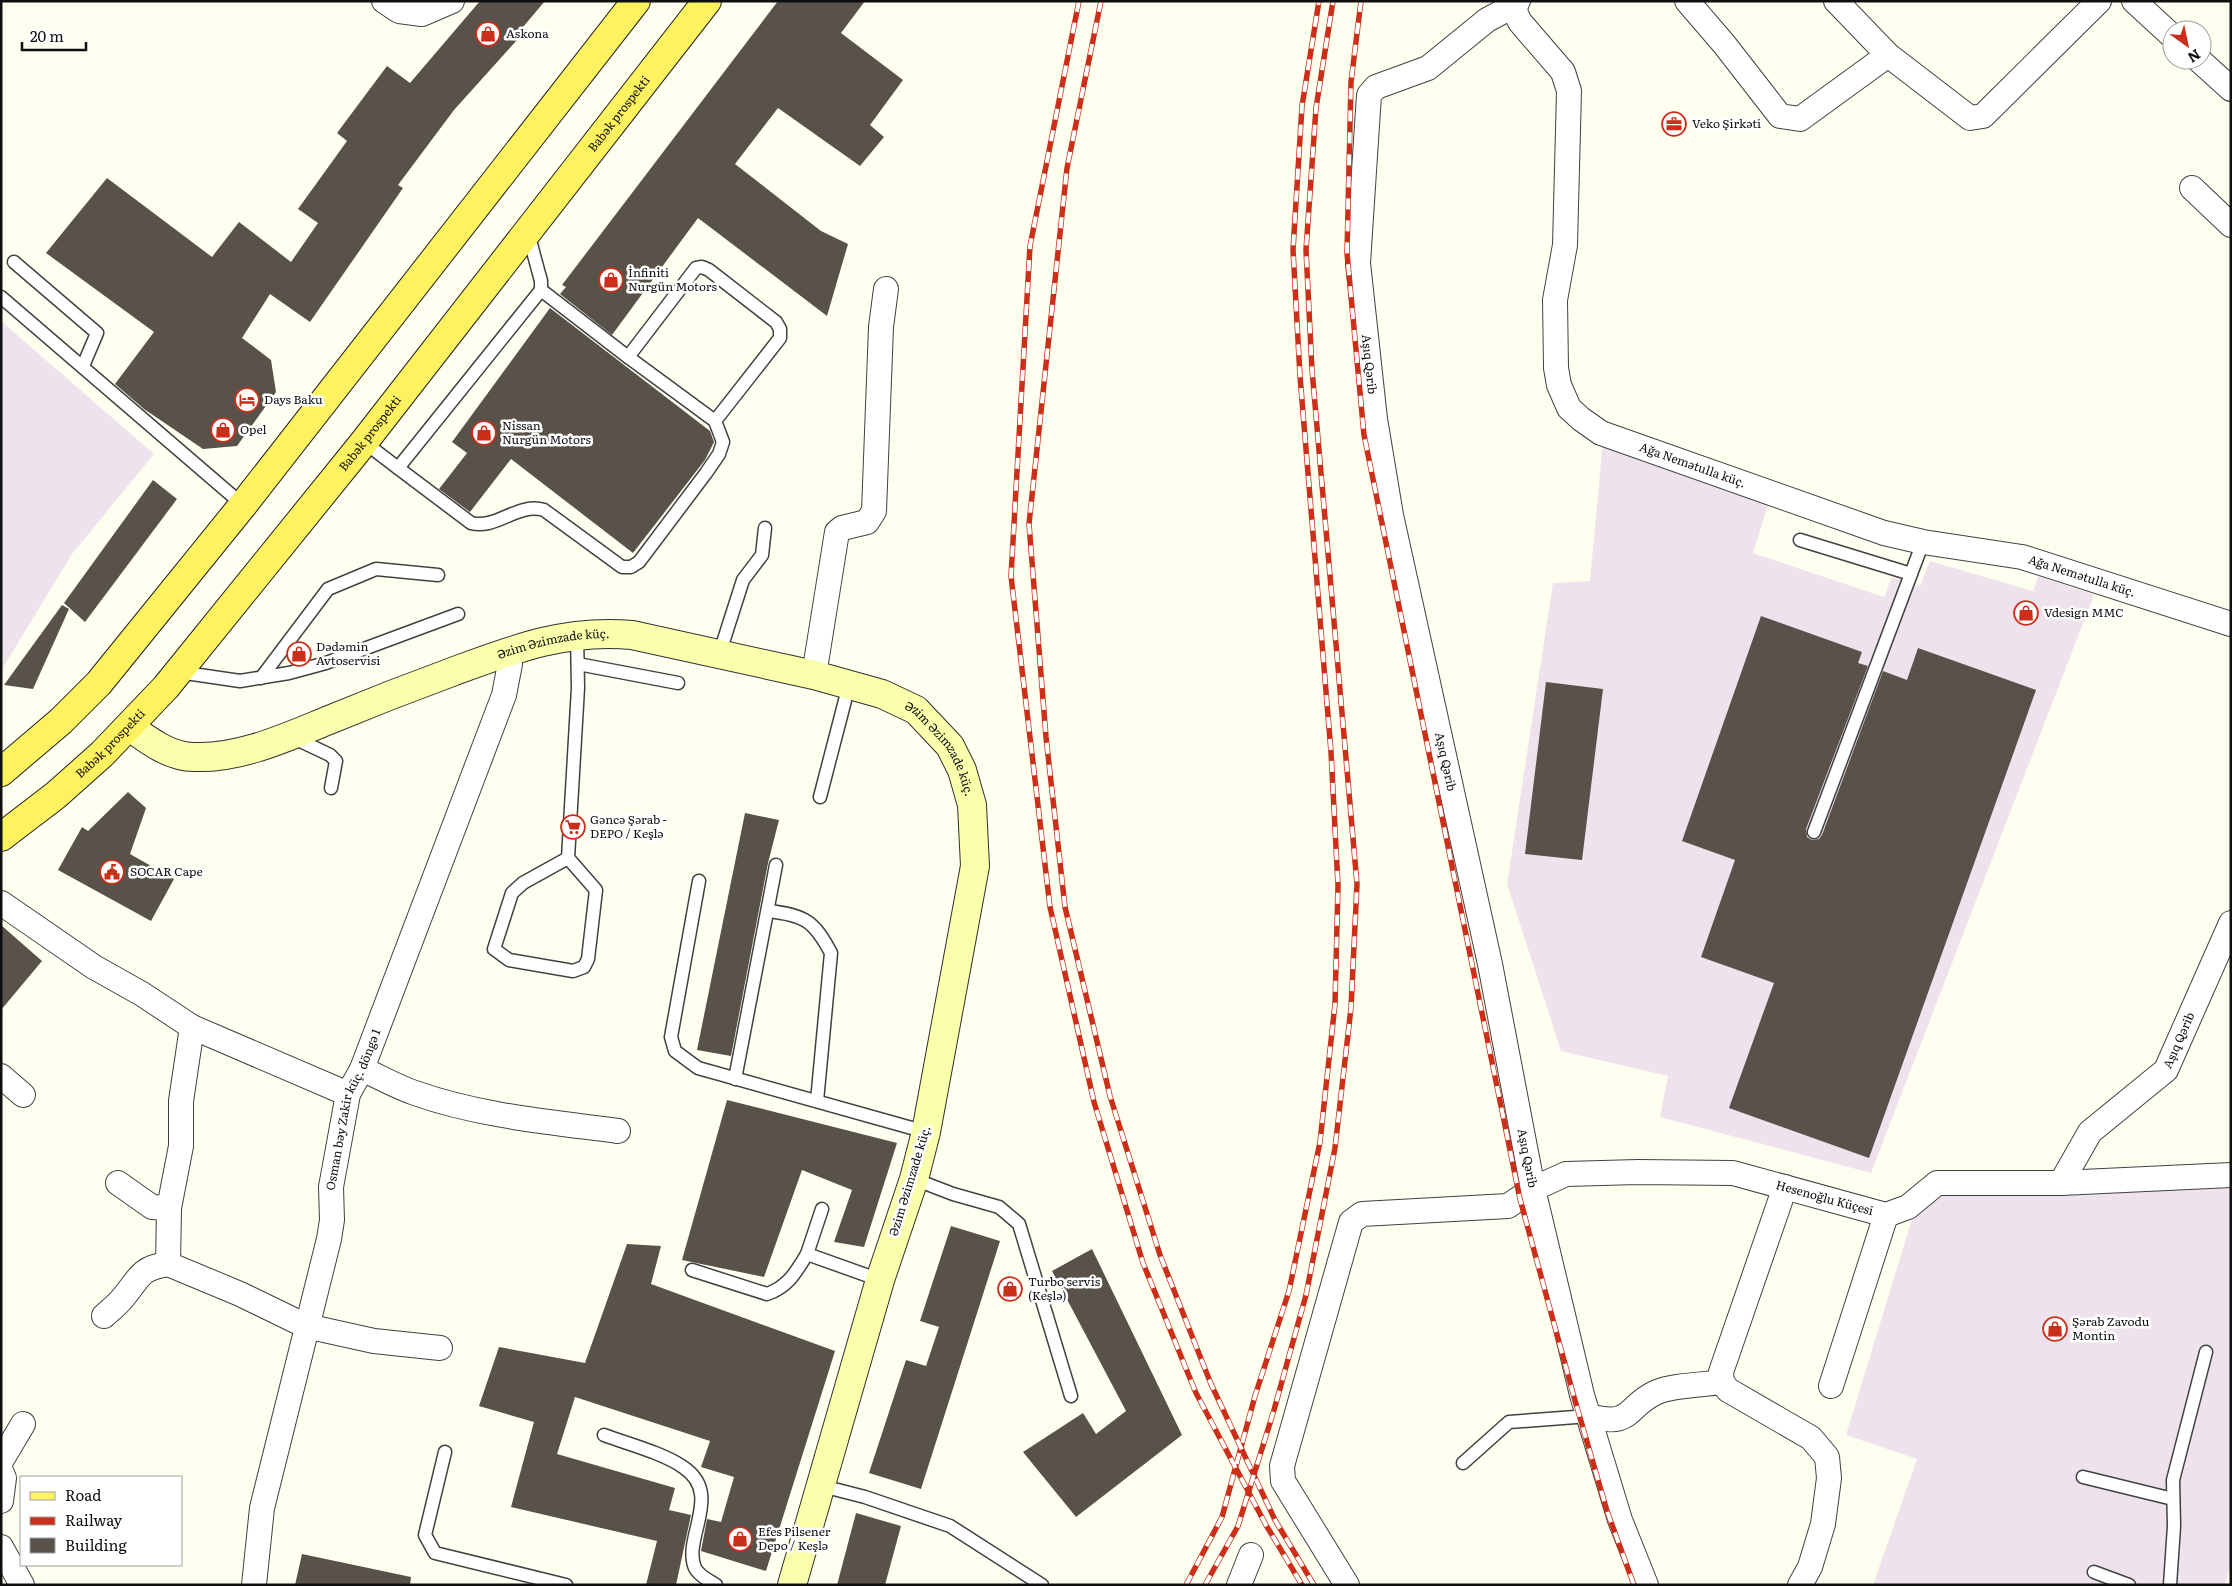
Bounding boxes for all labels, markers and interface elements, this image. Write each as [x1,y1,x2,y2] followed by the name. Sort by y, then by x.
[22,20,86,52] scale bar
[2162,20,2212,70] north arrow
[475,21,501,47] shop icon: Askona
[30,24,64,47] text: 20 m
[506,24,549,42] place label: Askona
[2184,45,2205,68] text: N
[583,72,654,155] street label: Babək prospekti
[1661,111,1687,137] office icon: Veko Şirkəti
[1692,114,1761,132] place label: Veko Şirkəti
[628,263,717,295] place label: İnfiniti Nurgün Motors
[598,267,624,293] shop icon: İnfiniti Nurgün Motors
[1358,333,1382,395] street label: Aşıq Qərib
[234,387,260,413] hotel icon: Days Baku
[264,390,323,408] place label: Days Baku
[334,391,405,475] street label: Babək prospekti
[502,416,591,448] place label: Nissan Nurgün Motors
[210,417,236,443] shop icon: Opel
[240,420,267,438] place label: Opel
[471,420,497,446] shop icon: Nissan Nurgün Motors
[1637,437,1749,492] street label: Ağa Nemətulla küç.
[2026,550,2138,601] street label: Ağa Nemətulla küç.
[2013,600,2039,626] shop icon: Vdesign MMC
[2044,603,2124,621] place label: Vdesign MMC
[494,624,610,663] street label: Əzim Əzimzade küç.
[316,637,380,669] place label: Dədəmin Avtoservisi
[286,641,312,667] shop icon: Dədəmin Avtoservisi
[902,696,979,798] street label: Əzim Əzimzade küç.
[71,704,149,782] street label: Babək prospekti
[1431,730,1462,793] street label: Aşıq Qərib
[590,810,667,842] place label: Gəncə Şərab - DEPO / Keşlə
[560,814,586,840] supermarket icon: Gəncə Şərab - DEPO / Keşlə
[99,859,125,885] public building icon: SOCAR Cape
[130,862,203,880] place label: SOCAR Cape
[2158,1009,2198,1071] street label: Aşıq Qərib
[321,1026,385,1192] street label: Osman bəy Zakir küç. döngə 1
[884,1123,934,1238] street label: Əzim Əzimzade küç.
[1514,1127,1543,1189] street label: Aşıq Qərib
[1774,1175,1876,1219] street label: Hesenoğlu Küçesi
[1028,1272,1101,1304] place label: Turbo servis (Keşlə)
[997,1276,1023,1302] shop icon: Turbo servis (Keşlə)
[2072,1312,2150,1344] place label: Şərab Zavodu Montin
[2042,1316,2068,1342] shop icon: Şərab Zavodu Montin
[20,1476,182,1566] legend
[65,1483,101,1506] text: Road
[65,1508,123,1531] text: Railway
[758,1522,831,1554] place label: Efes Pilsener Depo / Keşlə
[727,1526,753,1552] shop icon: Efes Pilsener Depo / Keşlə
[65,1533,127,1556] text: Building

